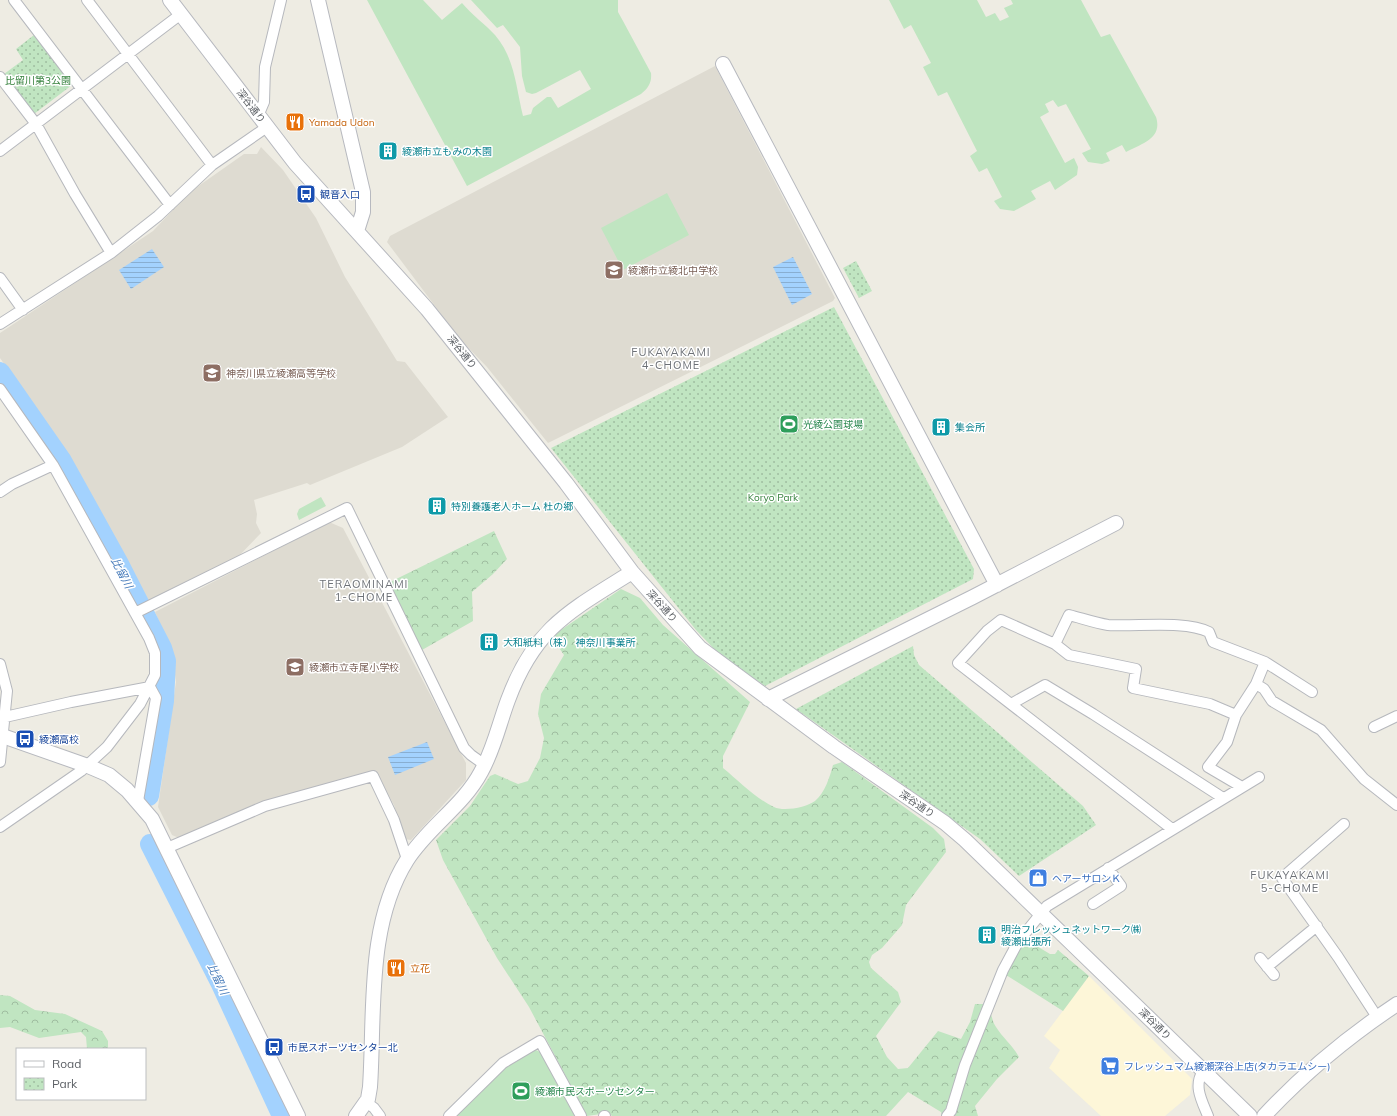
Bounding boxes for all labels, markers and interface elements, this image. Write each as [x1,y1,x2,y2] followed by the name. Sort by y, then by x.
[5,74,71,87] park label: 比留川第3公園
[234,86,268,126] street label: 深谷通り
[284,111,306,133] restaurant icon: Yamada Udon
[308,116,375,129] place label: Yamada Udon
[377,140,399,162] building icon: 綾瀬市立もみの木園
[402,145,492,158] place label: 綾瀬市立もみの木園
[295,183,317,205] bus stop icon: 観音入口
[320,188,360,201] place label: 観音入口
[603,259,625,281] school or university icon: 綾瀬市立綾北中学校
[628,264,718,277] place label: 綾瀬市立綾北中学校
[444,332,480,372] street label: 深谷通り
[631,345,711,372] district label: FUKAYAKAMI 4-CHOME
[201,362,223,384] school or university icon: 神奈川県立綾瀬高等学校
[226,367,336,380] place label: 神奈川県立綾瀬高等学校
[778,413,800,435] sports icon: 光綾公園球場
[930,416,952,438] building icon: 集会所
[803,418,863,431] place label: 光綾公園球場
[955,421,985,434] place label: 集会所
[748,491,799,504] park label: Koryo Park
[426,495,448,517] building icon: 特別養護老人ホーム 杜の郷
[451,500,573,513] place label: 特別養護老人ホーム 杜の郷
[108,555,136,592] water label: 比留川
[320,577,408,604] district label: TERAOMINAMI 1-CHOME
[644,587,680,625] street label: 深谷通り
[478,631,500,653] building icon: 大和紙料（株） 神奈川事業所
[503,636,636,649] place label: 大和紙料（株） 神奈川事業所
[284,656,306,678] school or university icon: 綾瀬市立寺尾小学校
[309,661,399,674] place label: 綾瀬市立寺尾小学校
[14,728,36,750] bus stop icon: 綾瀬高校
[39,733,79,746] place label: 綾瀬高校
[897,787,937,821] street label: 深谷通り
[1027,867,1049,889] shop icon: ヘアーサロンＫ
[1250,868,1330,895] district label: FUKAYAKAMI 5-CHOME
[1052,872,1121,885] place label: ヘアーサロンＫ
[1001,923,1141,948] place label: 明治フレッシュネットワーク㈱ 綾瀬出張所
[976,924,998,946] building icon: 明治フレッシュネットワーク㈱ 綾瀬出張所
[385,957,407,979] restaurant icon: 立花
[204,961,232,998] water label: 比留川
[410,962,430,975] place label: 立花
[1136,1005,1174,1043] street label: 深谷通り
[263,1036,285,1058] bus stop icon: 市民スポーツセンター北
[288,1041,398,1054] place label: 市民スポーツセンター北
[16,1048,146,1100] legend
[1099,1055,1121,1077] supermarket icon: フレッシュマム綾瀬深谷上店(タカラエムシー)
[52,1056,81,1071] text: Road
[1124,1060,1330,1073] place label: フレッシュマム綾瀬深谷上店(タカラエムシー)
[52,1076,78,1091] text: Park
[510,1080,532,1102] sports icon: 綾瀬市民スポーツセンター
[535,1085,655,1098] place label: 綾瀬市民スポーツセンター

